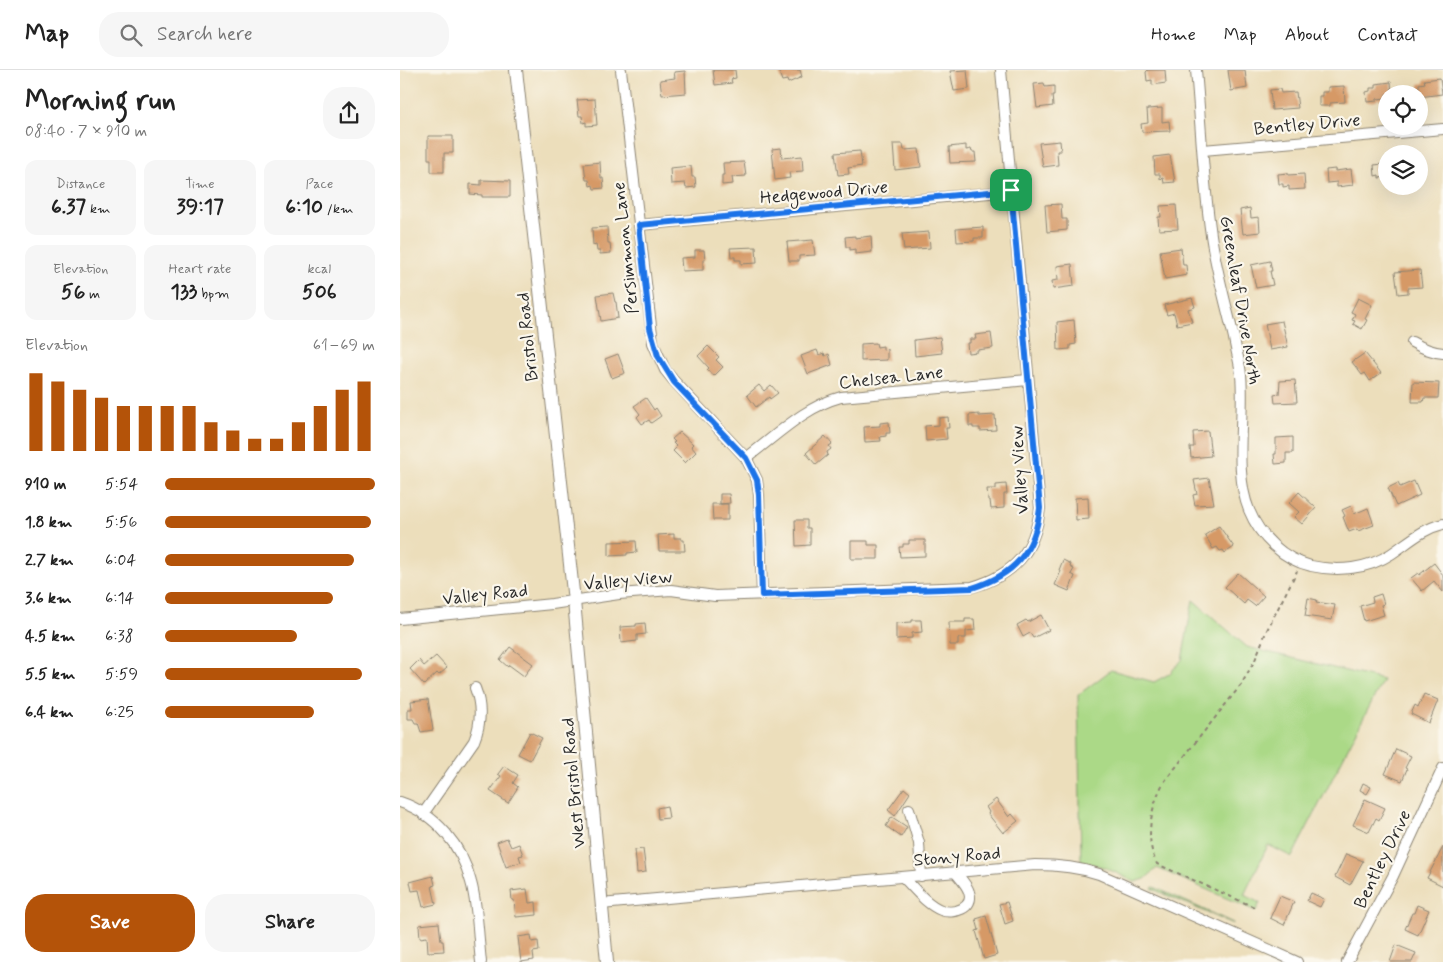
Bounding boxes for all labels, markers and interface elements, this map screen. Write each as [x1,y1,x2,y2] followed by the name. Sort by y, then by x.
[99,12,449,57] search box
[25,19,69,50] text: Map
[117,21,145,49] icon: search
[157,22,253,47] text: Search here
[1151,23,1196,47] text: Home
[1224,23,1257,47] text: Map
[1285,23,1329,47] text: About
[1357,23,1418,47] text: Contact
[25,83,176,120] text: Morning run
[1378,85,1428,195] map controls
[1378,85,1428,135] button: locate
[323,87,375,139] button: share
[1253,108,1361,142] street label: Bentley Drive
[25,121,147,142] text: 08:40 · 7 × 910 m
[1378,145,1428,195] button: layers
[990,169,1032,211] pin
[56,175,105,193] text: Distance
[185,175,215,193] text: Time
[305,175,333,193] text: Pace
[759,175,889,212] street label: Hedgewood Drive
[997,176,1025,204] icon: arrive
[607,181,645,315] street label: Persimmon Lane
[51,193,86,221] text: 6.37
[176,193,224,221] text: 39:17
[285,193,323,221] text: 6:10
[86,200,110,218] text: km
[323,200,353,218] text: /km
[1213,214,1267,386] street label: Greenleaf Drive North
[53,260,108,278] text: Elevation
[169,260,231,278] text: Heart rate
[308,260,331,278] text: kcal
[61,278,85,306] text: 56
[171,278,197,306] text: 133
[302,278,337,306] text: 506
[85,285,100,303] text: m
[197,285,229,303] text: bpm
[511,291,545,383] street label: Bristol Road
[25,335,88,356] text: Elevation
[313,335,375,356] text: 61–69 m
[838,361,945,395] street label: Chelsea Lane
[1005,425,1035,515] street label: Valley View
[25,474,66,495] text: 910 m
[105,474,138,495] text: 5:54
[25,512,72,533] text: 1.8 km
[105,512,137,533] text: 5:56
[25,550,74,571] text: 2.7 km
[105,550,136,571] text: 6:04
[583,565,673,597] street label: Valley View
[441,579,529,611] street label: Valley Road
[25,588,71,609] text: 3.6 km
[105,588,134,609] text: 6:14
[25,626,75,647] text: 4.5 km
[105,626,133,647] text: 6:38
[25,664,75,685] text: 5.5 km
[105,664,138,685] text: 5:59
[25,702,74,723] text: 6.4 km
[105,702,134,723] text: 6:25
[556,717,592,849] street label: West Bristol Road
[1349,806,1417,913] street label: Bentley Drive
[913,841,1002,873] street label: Stony Road
[25,894,195,952] button: Save
[205,894,375,952] button: Share

